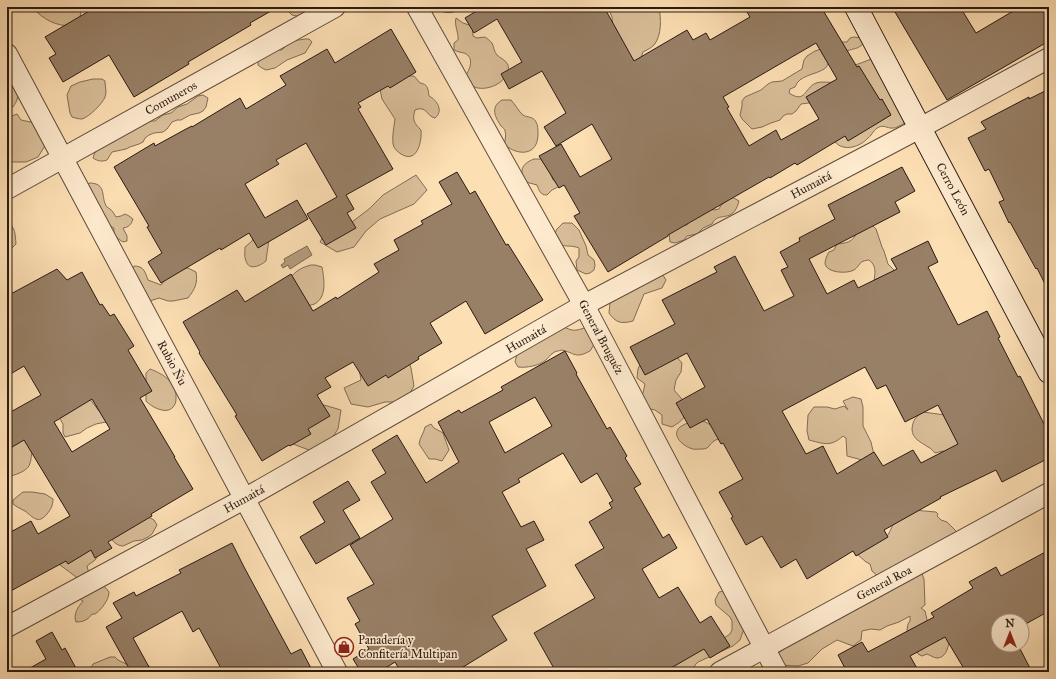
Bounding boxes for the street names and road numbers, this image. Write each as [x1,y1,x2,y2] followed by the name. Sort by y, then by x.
[143,78,199,118] street label: Comuneros
[933,160,973,218] street label: Cerro León
[788,168,835,202] street label: Humaitá
[575,297,627,377] street label: General Bruguéz
[503,321,550,356] street label: Humaitá
[154,338,191,388] street label: Rubio Ñu
[221,482,268,516] street label: Humaitá
[854,562,915,603] street label: General Roa

